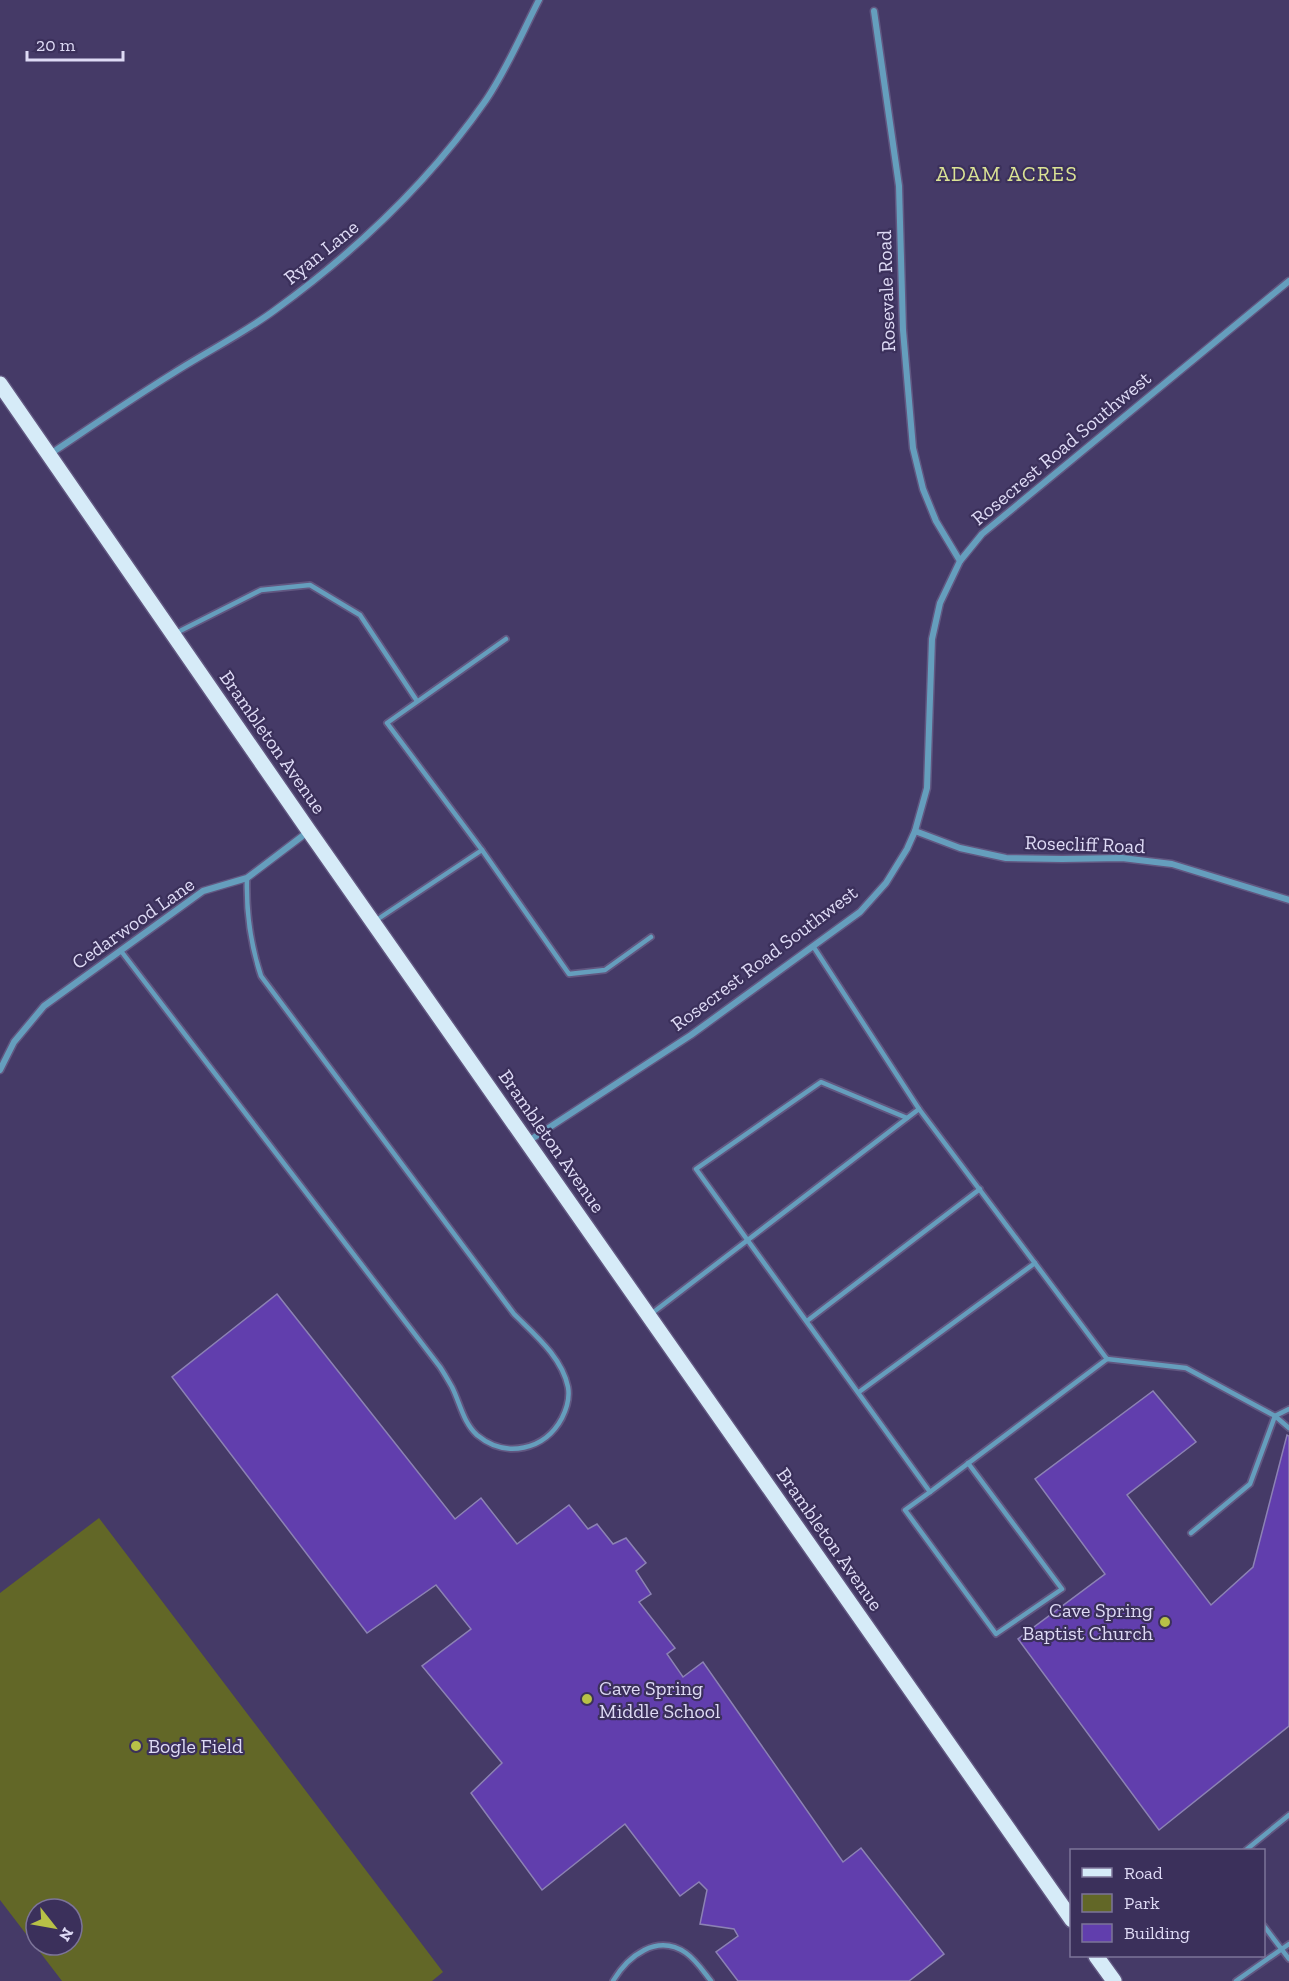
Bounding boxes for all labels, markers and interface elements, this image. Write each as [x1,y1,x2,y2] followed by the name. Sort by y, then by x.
[27,24,123,62] scale bar
[36,34,76,56] text: 20 m
[936,161,1078,186] district label: ADAM ACRES
[279,215,363,289] street label: Ryan Lane
[872,229,900,353] street label: Rosevale Road
[966,366,1156,530] street label: Rosecrest Road Southwest
[215,666,331,818] street label: Brambleton Avenue
[1024,830,1146,858] street label: Rosecliff Road
[67,872,199,974] street label: Cedarwood Lane
[666,880,862,1036] street label: Rosecrest Road Southwest
[494,1065,610,1217] street label: Brambleton Avenue
[772,1463,888,1615] street label: Brambleton Avenue
[1022,1598,1154,1645] place label: Cave Spring Baptist Church
[1158,1615,1172,1629] marker: Cave Spring Baptist Church
[599,1676,720,1723] place label: Cave Spring Middle School
[580,1692,594,1706] marker: Cave Spring Middle School
[148,1734,243,1758] place label: Bogle Field
[129,1739,143,1753] marker: Bogle Field
[1070,1849,1265,1957] legend
[1124,1862,1163,1884] text: Road
[1124,1892,1160,1914] text: Park
[24,1897,84,1957] north arrow
[1124,1922,1190,1944] text: Building
[55,1924,78,1945] text: N

